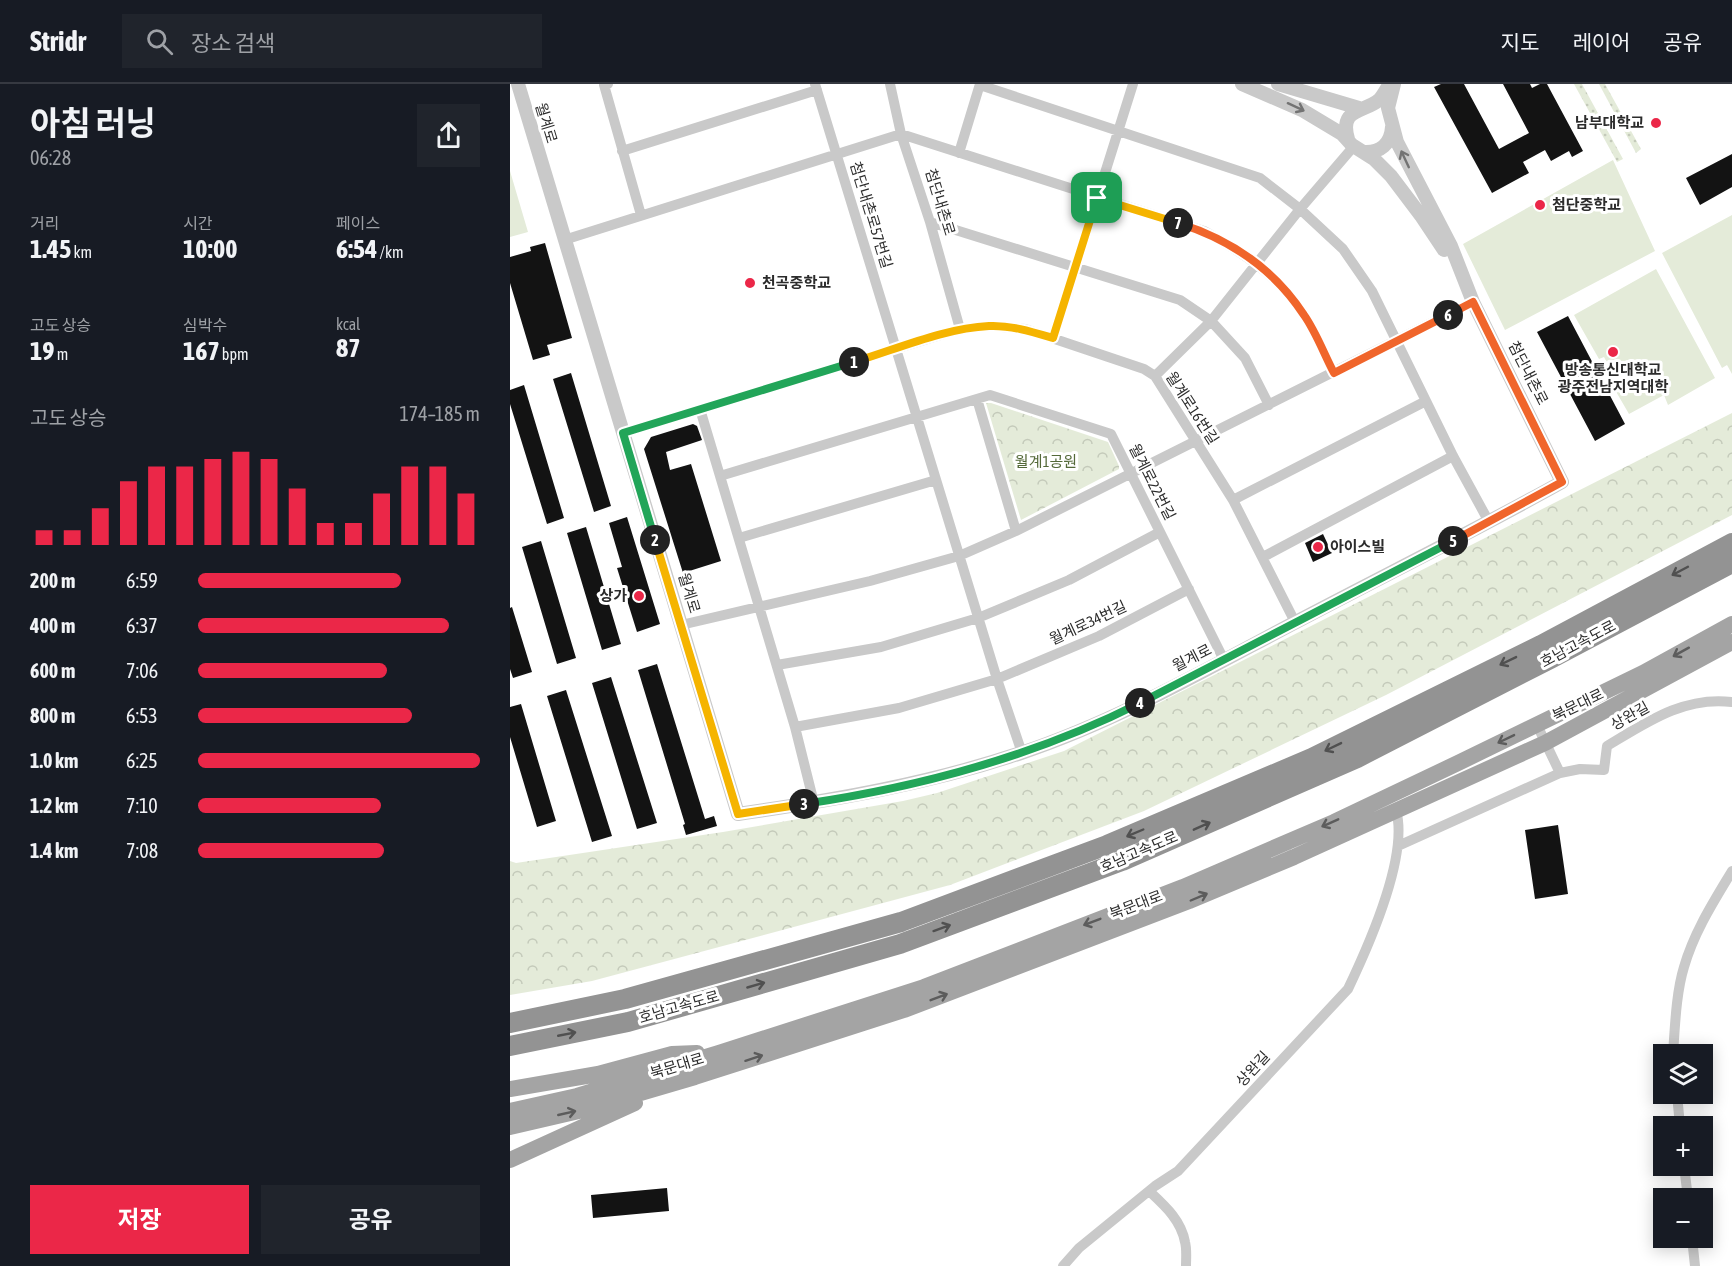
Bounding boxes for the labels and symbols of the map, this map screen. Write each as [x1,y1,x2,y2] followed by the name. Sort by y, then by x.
[532,101,561,145] street label: 월계로
[1287,103,1305,114] one-way arrow
[1575,114,1644,131] place label: 남부대학교
[1649,116,1663,130] marker: 남부대학교
[1398,150,1410,168] one-way arrow
[847,159,896,270] street label: 첨단내촌로57번길
[922,166,959,237] street label: 첨단내촌로
[1071,172,1122,223] pin
[1552,196,1621,213] place label: 첨단중학교
[1533,198,1547,212] marker: 첨단중학교
[1163,208,1193,238] pin: 7
[762,274,831,291] place label: 천곡중학교
[743,276,757,290] marker: 천곡중학교
[1433,300,1463,330] pin: 6
[1505,338,1552,407] street label: 첨단내촌로
[1606,345,1620,359] marker: 방송통신대학교 광주전남지역대학
[839,347,869,377] pin: 1
[1558,361,1668,395] place label: 방송통신대학교 광주전남지역대학
[1163,368,1222,447] street label: 월계로16번길
[1126,441,1179,523] street label: 월계로22번길
[1015,453,1077,470] park label: 월계1공원
[640,525,670,555] pin: 2
[1438,526,1468,556] pin: 5
[1330,538,1385,555] place label: 아이스빌
[1311,540,1325,554] marker: 아이스빌
[1672,565,1690,577] one-way arrow
[675,571,704,615] street label: 월계로
[599,587,627,604] place label: 상가
[632,589,646,603] marker: 상가
[1047,597,1129,648] street label: 월계로34번길
[1537,617,1618,671] street label: 호남고속도로
[1169,641,1214,675] street label: 월계로
[1673,646,1690,658] one-way arrow
[1499,656,1517,667] one-way arrow
[1549,685,1606,724] street label: 북문대로
[1125,688,1155,718] pin: 4
[1608,698,1652,733] street label: 상완길
[1498,734,1516,746] one-way arrow
[1324,742,1342,754] one-way arrow
[789,789,819,819] pin: 3
[1322,818,1340,830] one-way arrow
[1192,820,1210,831] one-way arrow
[1097,828,1180,876] street label: 호남고속도로
[1126,828,1144,839] one-way arrow
[1107,887,1165,922] street label: 북문대로
[1190,891,1208,902] one-way arrow
[1083,917,1102,928] one-way arrow
[932,922,951,933] one-way arrow
[746,979,765,990] one-way arrow
[637,987,721,1026] street label: 호남고속도로
[929,990,948,1001] one-way arrow
[557,1028,577,1039] one-way arrow
[1232,1048,1273,1090] street label: 상완길
[648,1049,706,1082] street label: 북문대로
[744,1052,763,1063] one-way arrow
[557,1107,576,1119] one-way arrow

